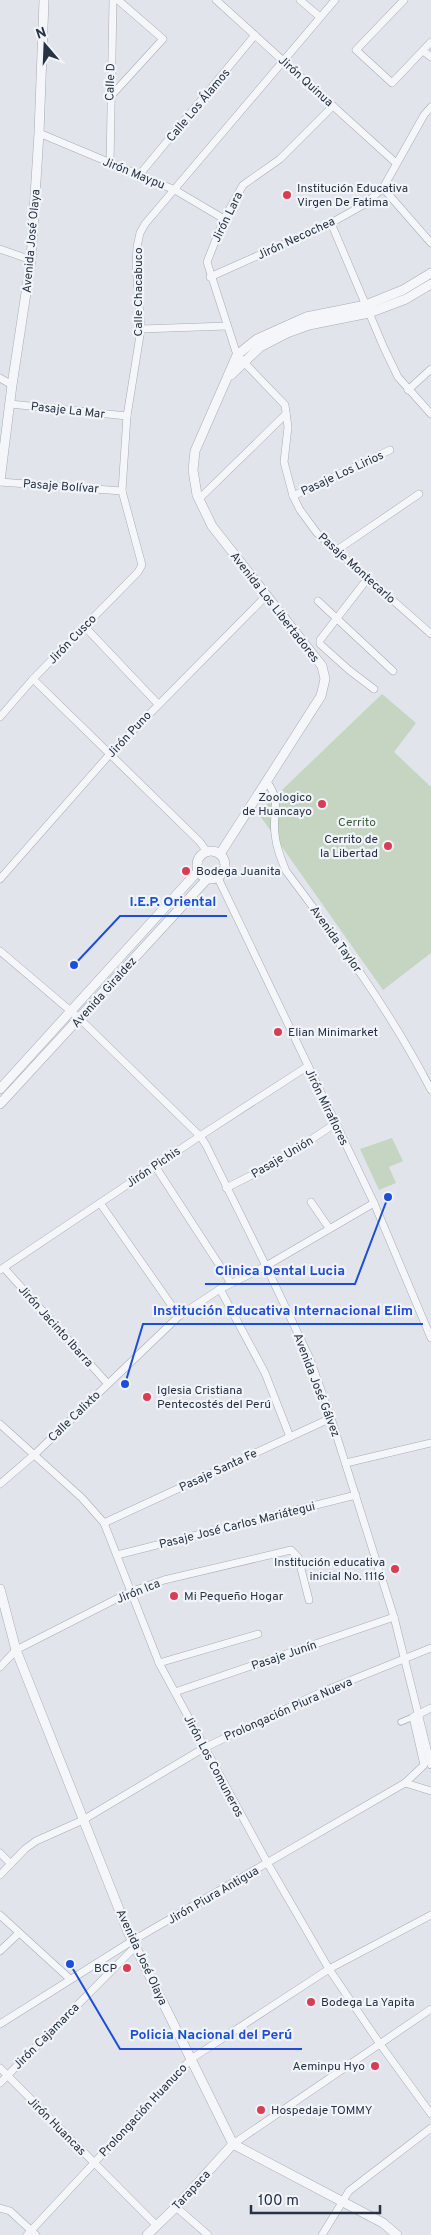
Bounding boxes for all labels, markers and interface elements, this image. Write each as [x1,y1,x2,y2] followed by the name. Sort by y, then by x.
[20,20,70,70] north arrow
[34,24,49,44] text: N
[274,53,336,111] street label: Jirón Quinua
[102,63,120,101] street label: Calle D
[163,66,234,146] street label: Calle Los Álamos
[100,154,167,194] street label: Jirón Maypu
[297,181,408,211] place label: Institución Educativa Virgen De Fatima
[19,188,45,294] street label: Avenida José Olaya
[281,189,293,201] marker: Institución Educativa Virgen De Fatima
[209,190,247,245] street label: Jirón Lara
[255,214,338,264] street label: Jirón Necochea
[131,247,147,337] street label: Calle Chacabuco
[30,399,106,423] street label: Pasaje La Mar
[298,448,386,500] street label: Pasaje Los Lirios
[22,476,100,498] street label: Pasaje Bolívar
[314,530,399,608] street label: Pasaje Montecarlo
[226,549,322,666] street label: Avenida Los Libertadores
[45,611,101,668] street label: Jirón Cusco
[104,708,156,761] street label: Jirón Puno
[242,790,312,820] place label: Zoologico de Huancayo
[316,798,328,810] marker: Zoologico de Huancayo
[338,815,376,831] park label: Cerrito
[320,832,378,862] place label: Cerrito de la Libertad
[382,840,394,852] marker: Cerrito de la Libertad
[196,864,281,880] place label: Bodega Juanita
[180,865,192,877] marker: Bodega Juanita
[120,887,227,916] callout: I.E.P. Oriental
[130,894,216,911] text: I.E.P. Oriental
[306,903,365,976] street label: Avenida Taylor
[69,954,141,1032] street label: Avenida Giraldez
[288,1025,378,1041] place label: Elian Minimarket
[272,1026,284,1038] marker: Elian Minimarket
[301,1066,352,1149] street label: Jirón Miraflores
[249,1133,316,1183] street label: Pasaje Unión
[123,1144,184,1192] street label: Jirón Pichis
[205,1255,355,1284] callout: Clinica Dental Lucia
[215,1263,345,1280] text: Clinica Dental Lucia
[14,1282,96,1371] street label: Jirón Jacinto Ibarra
[143,1295,423,1324] callout: Institución Educativa Internacional Elim
[153,1303,413,1320] text: Institución Educativa Internacional Elim
[289,1331,343,1440] street label: Avenida José Gálvez
[157,1383,271,1413] place label: Iglesia Cristiana Pentecostés del Perú
[45,1387,105,1446] street label: Calle Calixto
[141,1391,153,1403] marker: Iglesia Cristiana Pentecostés del Perú
[177,1446,260,1496] street label: Pasaje Santa Fe
[157,1499,317,1553] street label: Pasaje José Carlos Mariátegui
[274,1555,385,1585] place label: Institución educativa inicial No. 1116
[389,1563,401,1575] marker: Institución educativa inicial No. 1116
[114,1576,163,1608] street label: Jirón Ica
[184,1589,284,1605] place label: Mi Pequeño Hogar
[168,1590,180,1602] marker: Mi Pequeño Hogar
[250,1637,319,1675] street label: Pasaje Junín
[222,1674,355,1745] street label: Prolongación Piura Nueva
[179,1713,247,1820] street label: Jirón Los Comuneros
[165,1863,262,1928] street label: Jirón Piura Antigua
[112,1907,170,2008] street label: Avenida José Olaya
[94,1961,117,1977] place label: BCP
[121,1962,133,1974] marker: BCP
[321,1995,415,2011] place label: Bodega La Yapita
[305,1996,317,2008] marker: Bodega La Yapita
[10,2000,83,2073] street label: Jirón Cajamarca
[120,2020,302,2049] callout: Policia Nacional del Perú
[130,2027,292,2044] text: Policia Nacional del Perú
[293,2059,365,2075] place label: Aeminpu Hyo
[96,2060,191,2161] street label: Prolongación Huanuco
[369,2060,381,2072] marker: Aeminpu Hyo
[24,2094,89,2159] street label: Jirón Huancas
[271,2103,373,2119] place label: Hospedaje TOMMY
[255,2104,267,2116] marker: Hospedaje TOMMY
[169,2167,214,2214] street label: Tarapaca
[251,2182,380,2214] scale bar
[258,2192,299,2211] text: 100 m

